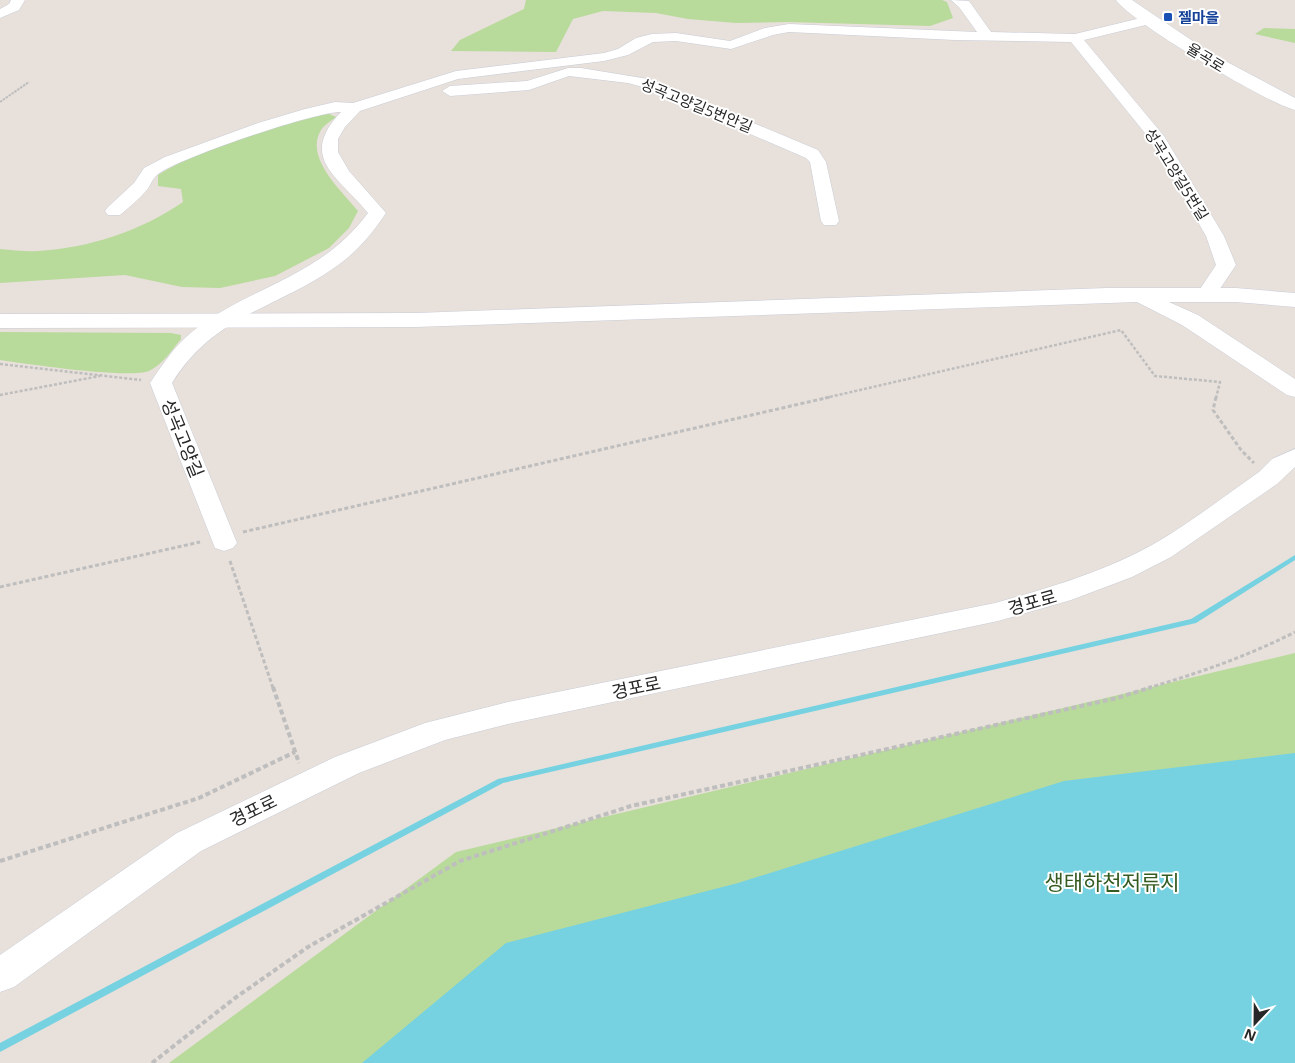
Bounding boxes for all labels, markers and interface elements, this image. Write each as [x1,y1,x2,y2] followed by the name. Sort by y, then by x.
[1178,7,1220,27] place label: 젤마을
[1162,11,1174,23] marker: 젤마을
[1183,38,1229,76] street label: 율곡로
[638,73,756,137] street label: 성곡고양길5번안길
[1141,124,1213,224] street label: 성곡고양길5번길
[156,395,210,481] street label: 성곡고양길
[1005,584,1059,620] street label: 경포로
[609,670,663,704] street label: 경포로
[225,788,281,832] street label: 경포로
[1044,868,1180,896] park label: 생태하천저류지
[1230,998,1280,1048] north arrow
[1241,1025,1259,1046] text: N

